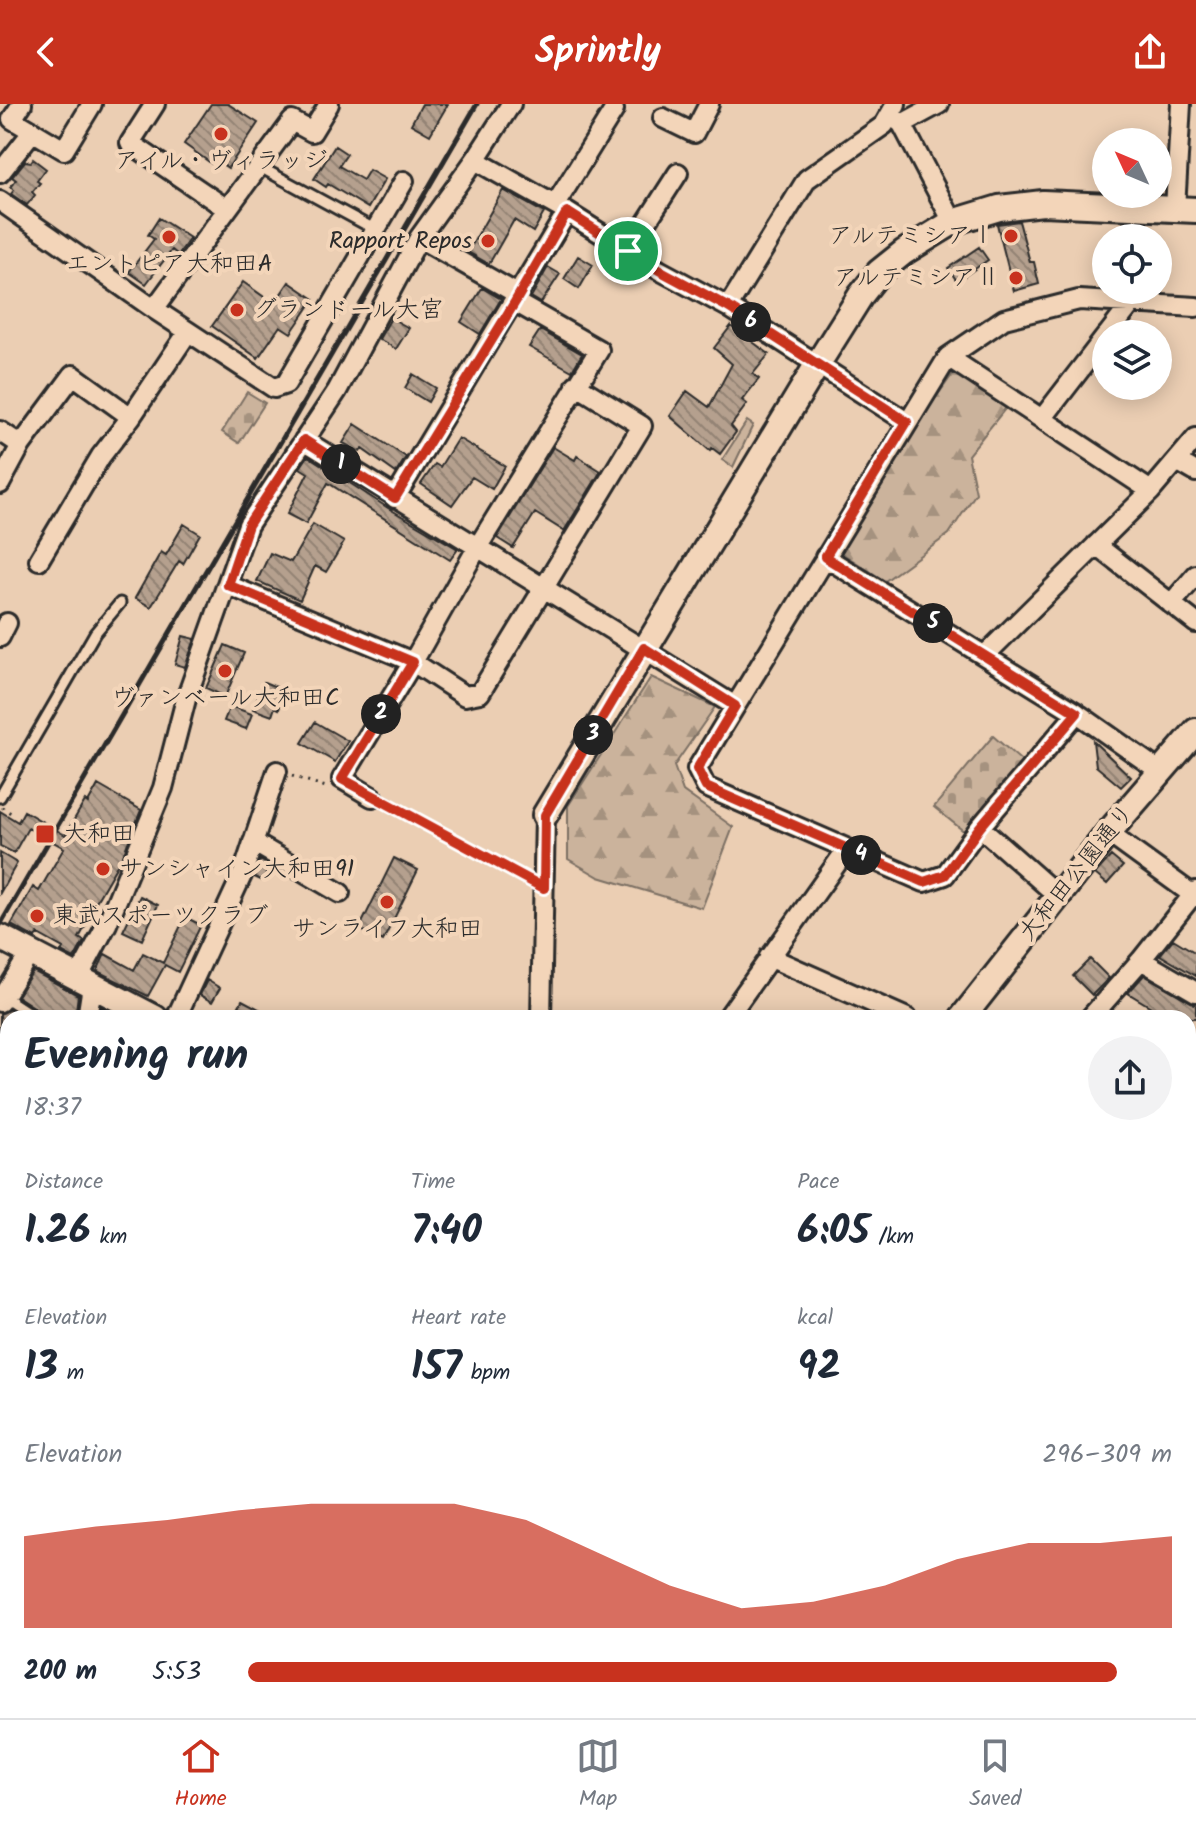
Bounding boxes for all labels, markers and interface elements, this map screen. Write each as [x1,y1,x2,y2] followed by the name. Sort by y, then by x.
[535,24,661,81] text: Sprintly
[24,30,68,74] icon: back
[1128,30,1172,74] icon: share
[212,125,230,143] marker: アイル・ヴィラッジ
[1092,128,1172,208] north arrow
[1092,128,1172,400] map controls
[114,142,328,181] place label: アイル・ヴィラッジ
[594,217,662,285] pin
[828,217,995,256] place label: アルテミシアⅠ
[329,222,472,261] place label: Rapport Repos
[1092,224,1172,304] button: locate
[1002,227,1020,245] marker: アルテミシアⅠ
[160,228,178,246] marker: エントピア大和田A
[606,229,650,273] icon: arrive
[479,232,497,250] marker: Rapport Repos
[66,245,272,284] place label: エントピア大和田A
[833,259,1000,298] place label: アルテミシアⅡ
[1007,269,1025,287] marker: アルテミシアⅡ
[253,291,444,330] place label: グランドール大宮
[228,301,246,319] marker: グランドール大宮
[731,302,771,342] pin: 6
[745,304,757,339] text: 6
[1092,320,1172,400] button: layers
[321,444,361,484] pin: 1
[338,446,344,481] text: 1
[913,603,953,643] pin: 5
[927,605,939,640] text: 5
[216,662,234,680] marker: ヴァンベール大和田C
[111,679,339,718] place label: ヴァンベール大和田C
[361,694,401,734] pin: 2
[375,696,387,731] text: 2
[573,715,613,755] pin: 3
[587,717,599,752] text: 3
[1009,795,1145,951] street label: 大和田公園通り
[63,815,135,854] place label: 大和田
[34,823,56,845] marker: 大和田
[841,835,881,875] pin: 4
[855,837,867,872] text: 4
[119,850,354,889] place label: サンシャイン大和田91
[94,860,112,878] marker: サンシャイン大和田91
[378,893,396,911] marker: サンライフ大和田
[53,897,269,936] place label: 東武スポーツクラブ
[28,907,46,925] marker: 東武スポーツクラブ
[291,910,483,949] place label: サンライフ大和田
[24,1022,248,1092] text: Evening run
[1088,1036,1172,1120] button: share
[24,1087,81,1129] text: 18:37
[24,1165,103,1200] text: Distance
[411,1165,455,1200] text: Time
[797,1165,839,1200] text: Pace
[24,1200,91,1264] text: 1.26
[411,1200,482,1264] text: 7:40
[797,1200,870,1264] text: 6:05
[91,1220,127,1255] text: km
[870,1220,914,1255] text: /km
[24,1301,107,1336] text: Elevation
[411,1301,506,1336] text: Heart rate
[797,1301,833,1336] text: kcal
[24,1336,58,1400] text: 13
[411,1336,462,1400] text: 157
[797,1336,841,1400] text: 92
[58,1356,84,1391] text: m
[462,1356,510,1391] text: bpm
[24,1434,122,1476] text: Elevation
[1042,1434,1172,1476] text: 296–309 m
[24,1651,97,1693] text: 200 m
[152,1651,201,1693] text: 5:53
[175,1734,227,1817] tab: Home
[576,1734,620,1817] tab: Map
[969,1734,1021,1817] tab: Saved

